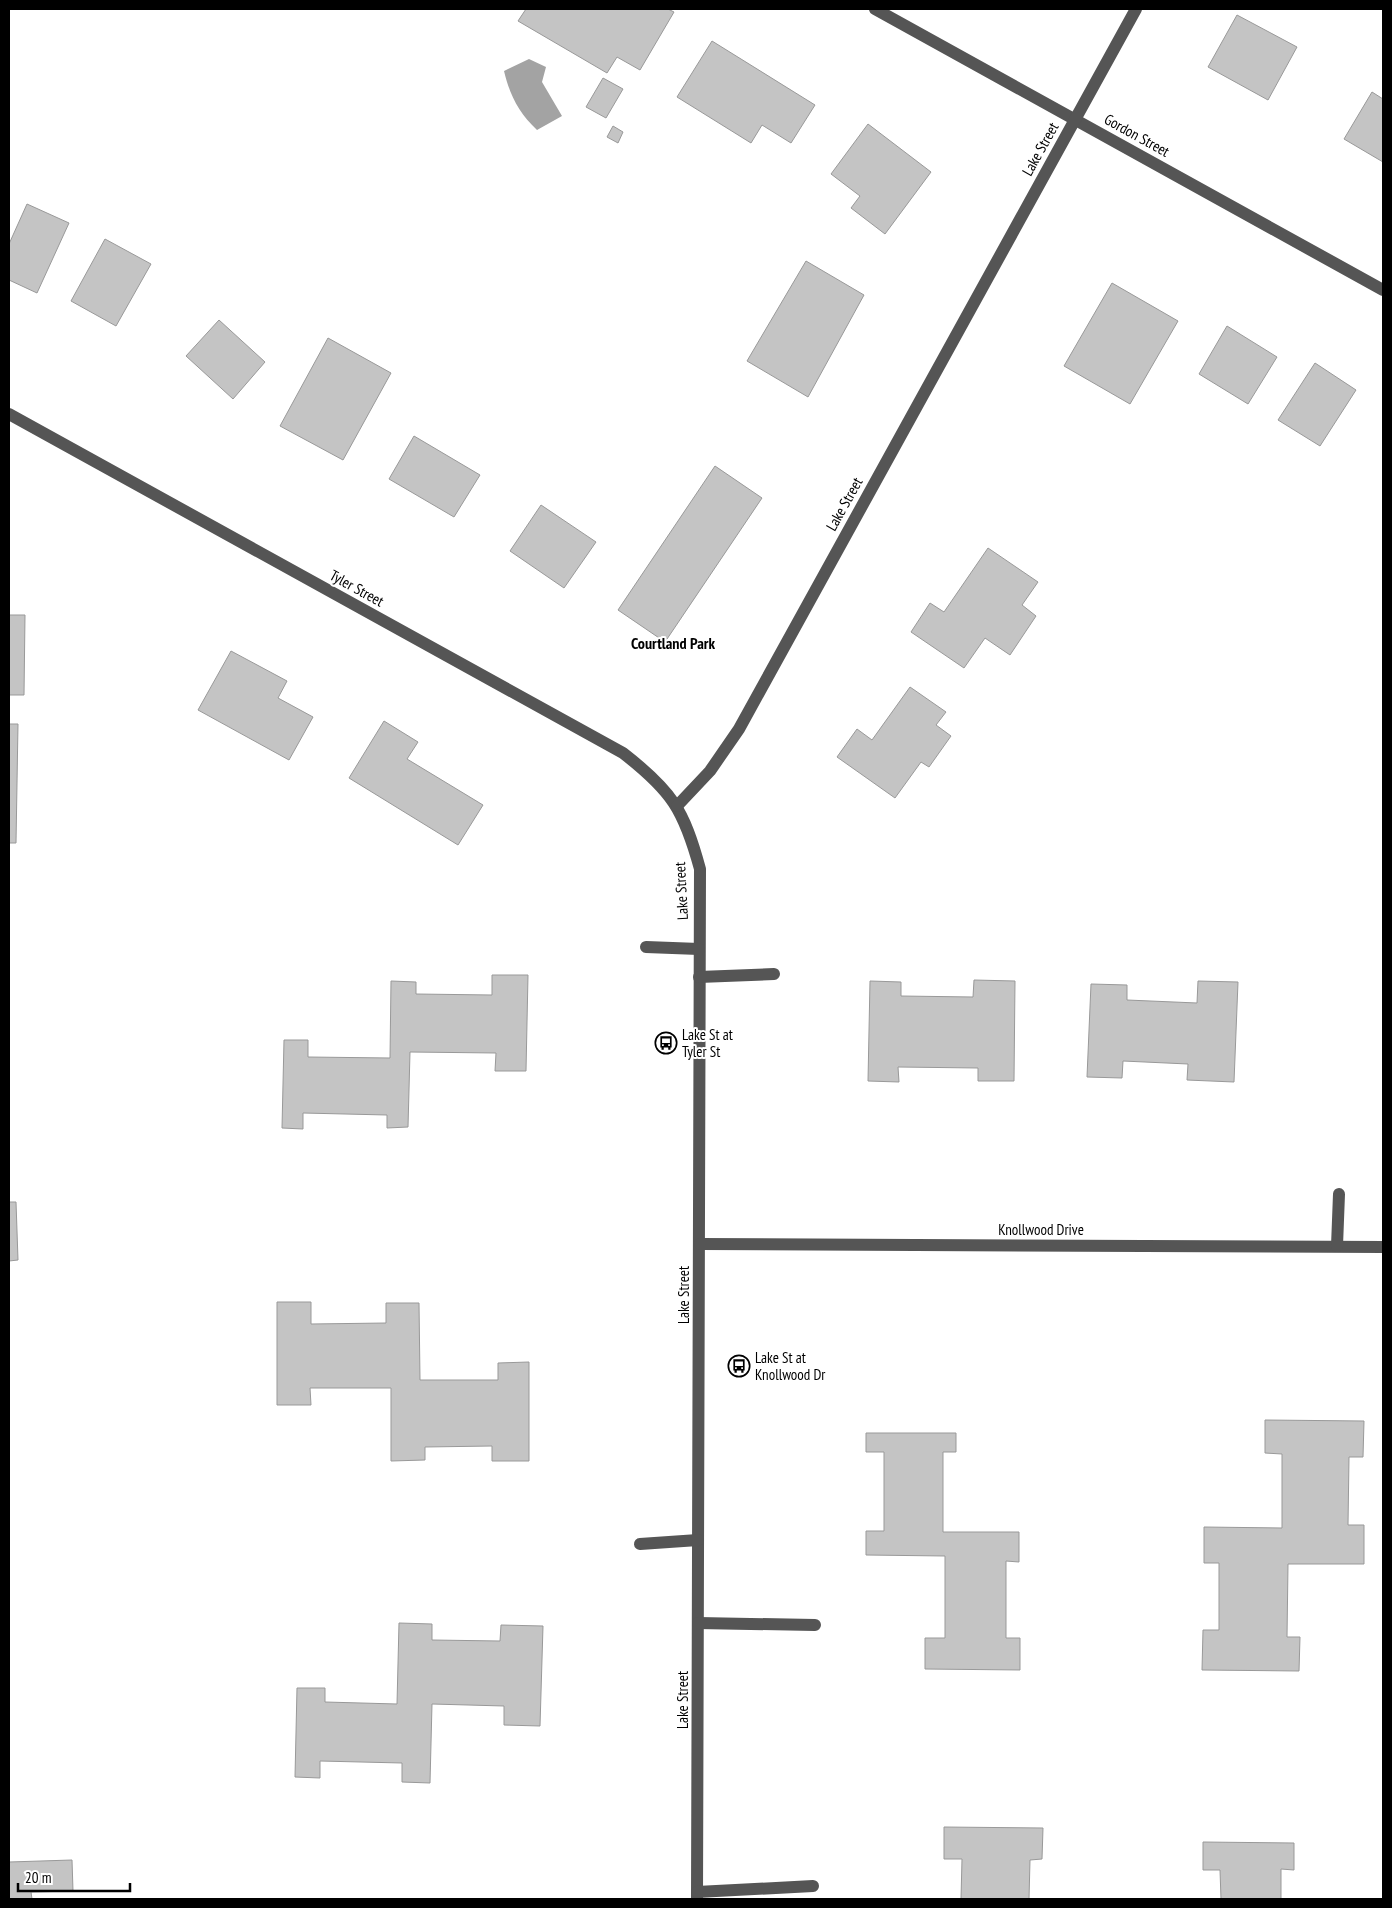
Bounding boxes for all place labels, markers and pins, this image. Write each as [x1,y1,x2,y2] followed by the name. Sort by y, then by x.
[682,1025,733,1061] place label: Lake St at Tyler St
[654,1031,678,1055] bus stop icon: Lake St at Tyler St
[755,1348,826,1384] place label: Lake St at Knollwood Dr
[727,1354,751,1378] bus stop icon: Lake St at Knollwood Dr

